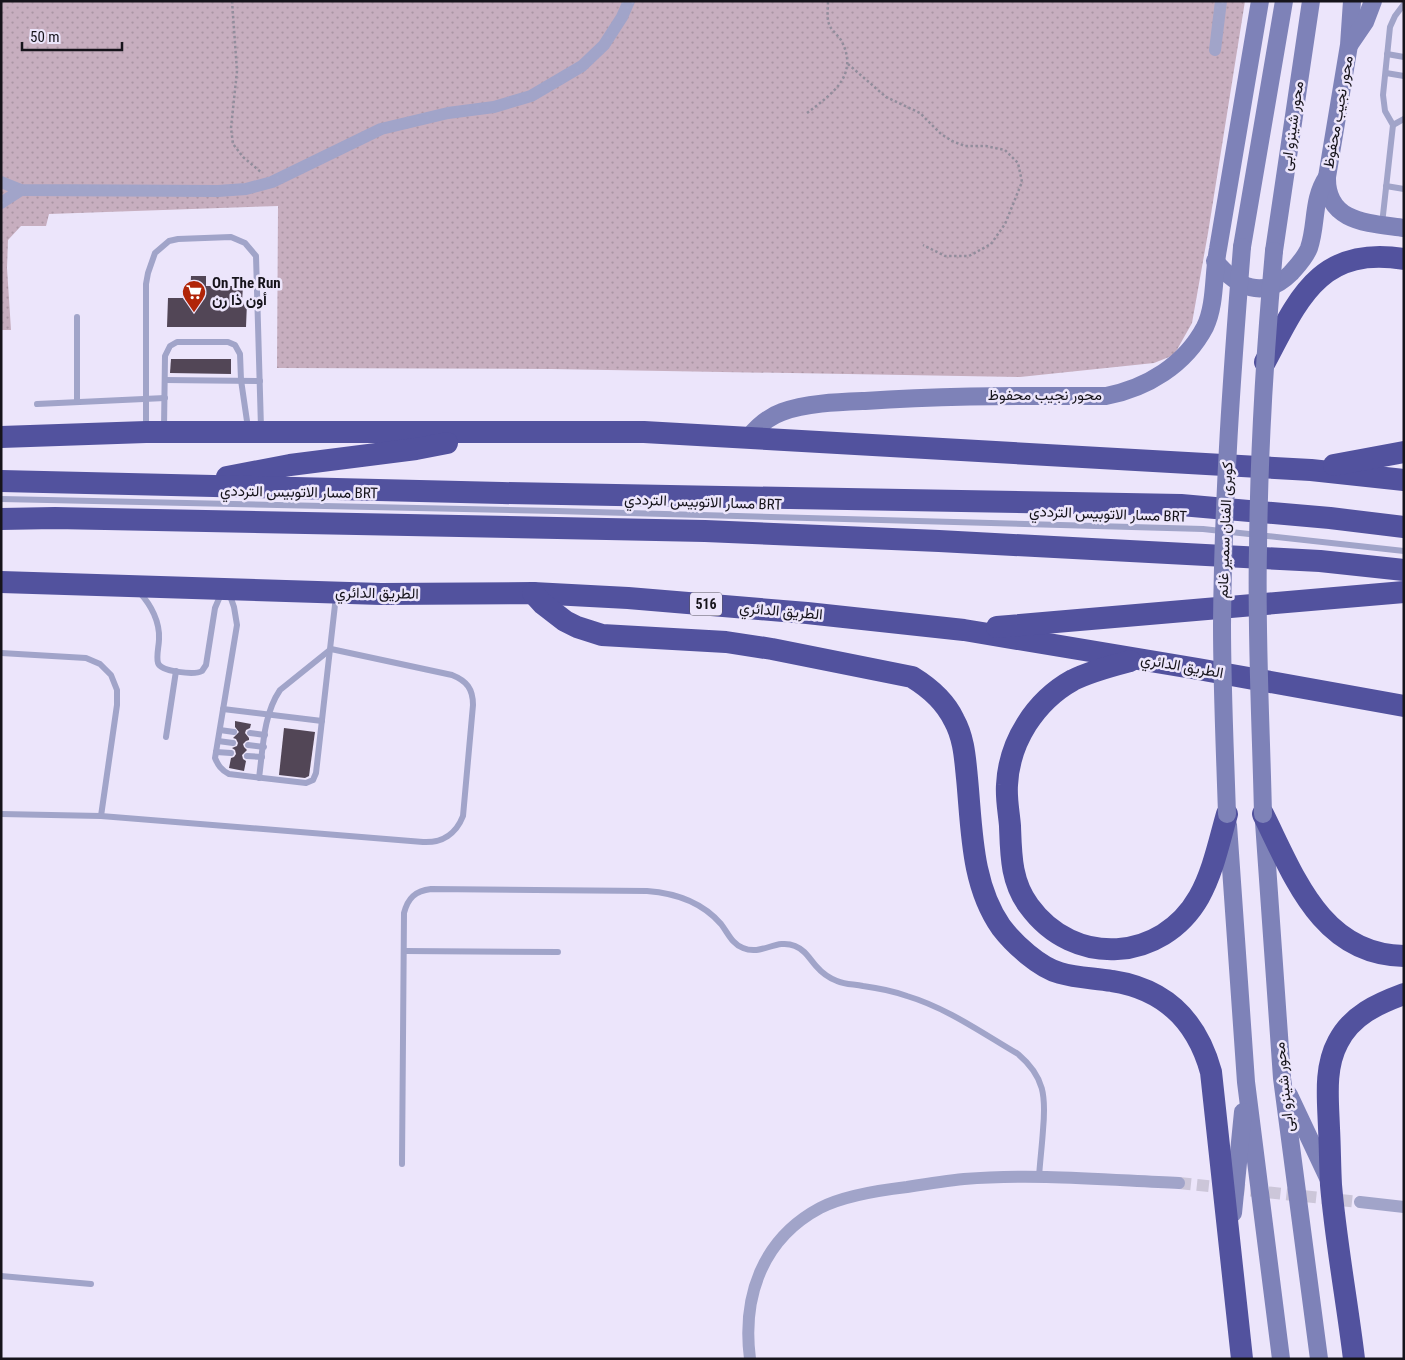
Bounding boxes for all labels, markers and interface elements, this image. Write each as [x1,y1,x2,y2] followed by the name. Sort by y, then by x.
[22,20,122,52] scale bar
[30,28,60,46] text: 50 m
[1319,54,1357,170] street label: محور نجيب محفوظ
[1277,80,1308,172] street label: محور شينزو ابى
[212,274,281,309] place label: On The Run أون ذا رن
[181,279,207,313] supermarket icon: On The Run أون ذا رن
[988,386,1102,404] street label: محور نجيب محفوظ
[1214,461,1237,599] street label: كوبرى الفنان سمير غانم
[220,482,378,506] street label: مسار الاتوبيس الترددي BRT
[624,490,782,518] street label: مسار الاتوبيس الترددي BRT
[1029,502,1187,530] street label: مسار الاتوبيس الترددي BRT
[335,583,419,607] street label: الطريق الدائري
[690,592,722,616] road number: 516
[738,598,823,628] street label: الطريق الدائري
[1139,650,1225,686] street label: الطريق الدائري
[1270,1041,1299,1133] street label: محور شينزو ابى

